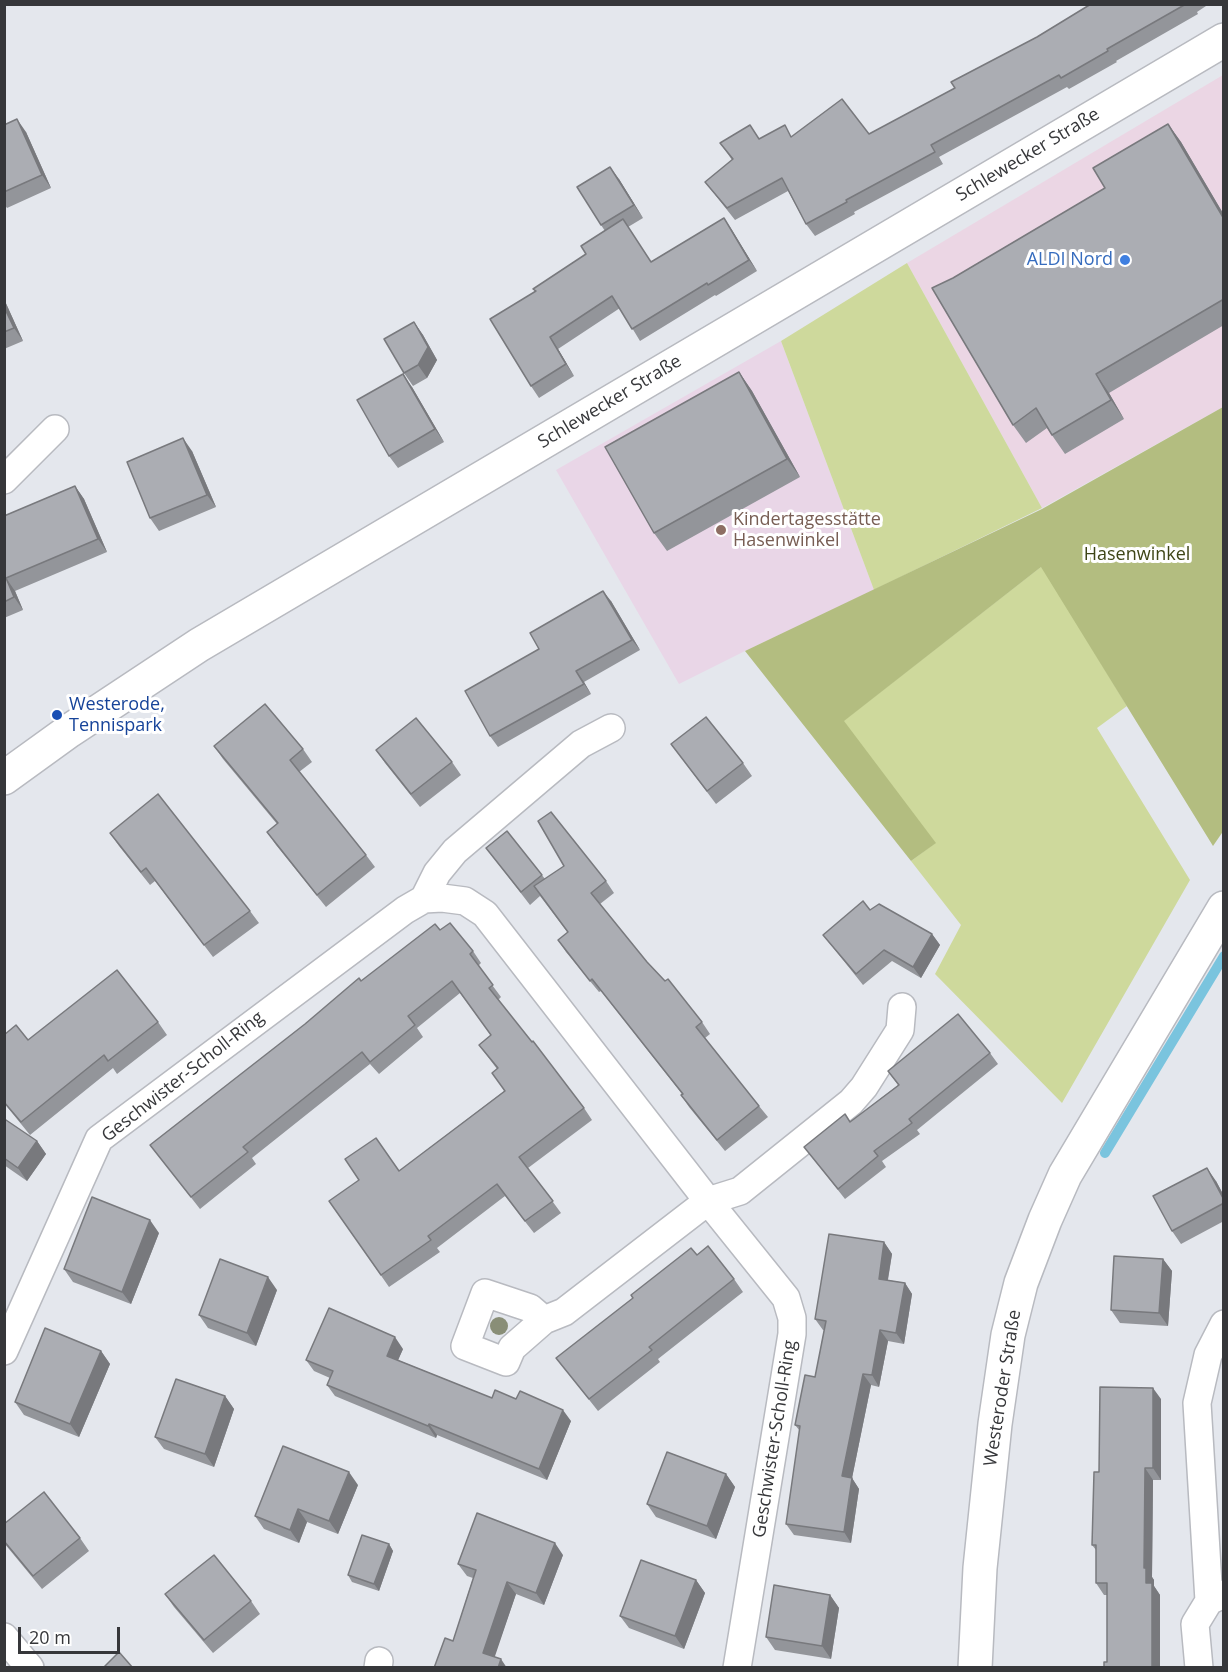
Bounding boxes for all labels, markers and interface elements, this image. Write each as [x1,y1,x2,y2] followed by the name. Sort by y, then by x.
[952,104,1104,206] street label: Schlewecker Straße
[1027,249,1113,271] place label: ALDI Nord
[1118,253,1132,267] marker: ALDI Nord
[534,351,686,453] street label: Schlewecker Straße
[733,509,881,552] place label: Kindertagesstätte Hasenwinkel
[714,523,728,537] marker: Kindertagesstätte Hasenwinkel
[1084,544,1190,566] park label: Hasenwinkel
[69,694,165,736] place label: Westerode, Tennispark
[50,708,64,722] marker: Westerode, Tennispark
[98,1007,268,1147] street label: Geschwister-Scholl-Ring
[980,1308,1026,1468] street label: Westeroder Straße
[749,1339,801,1539] street label: Geschwister-Scholl-Ring
[21,1615,123,1653] scale bar
[29,1625,71,1649] text: 20 m

